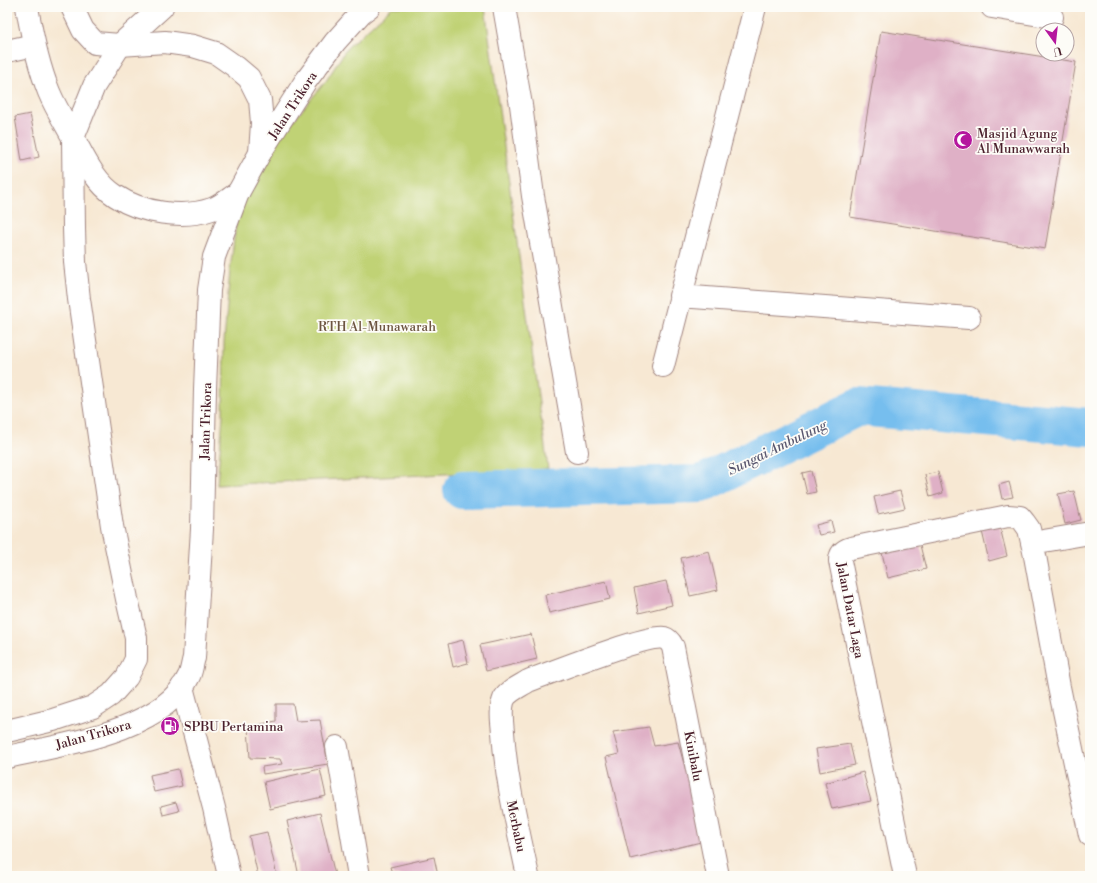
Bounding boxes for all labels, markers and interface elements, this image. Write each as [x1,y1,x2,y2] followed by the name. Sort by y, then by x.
[1035,22,1075,62] north arrow
[1051,43,1063,59] text: U
[264,68,321,143] street label: Jalan Trikora
[976,126,1070,157] place label: Masjid Agung Al Munawwarah
[952,129,974,151] mosque icon: Masjid Agung Al Munawwarah
[318,319,436,335] park label: RTH Al-Munawarah
[197,381,215,461] street label: Jalan Trikora
[725,416,831,480] water label: Sungai Ambulung
[833,560,867,660] street label: Jalan Datar Laga
[159,715,181,737] fuel station icon: SPBU Pertamina
[53,716,133,754] street label: Jalan Trikora
[184,719,284,735] place label: SPBU Pertamina
[680,730,706,783] street label: Kinibalu
[503,799,529,854] street label: Merbabu

